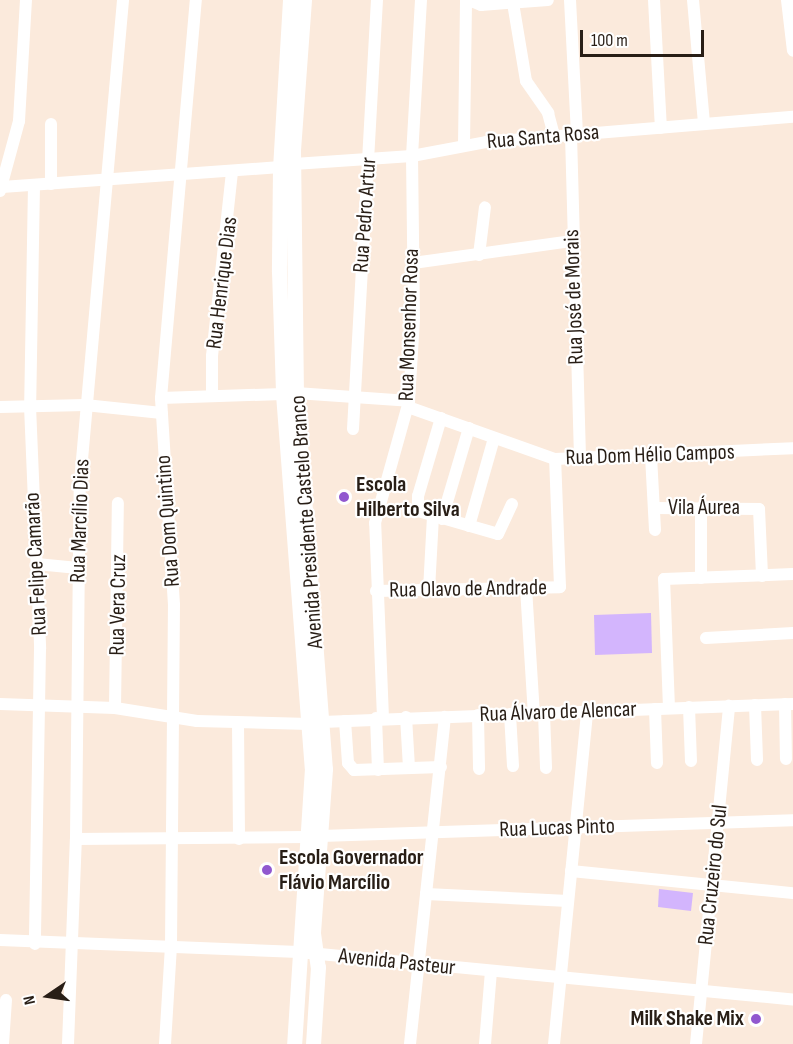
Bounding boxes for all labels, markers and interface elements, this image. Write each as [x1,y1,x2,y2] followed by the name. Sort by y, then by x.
[583,18,708,56] scale bar
[591,30,628,51] text: 100 m
[486,119,600,155] street label: Rua Santa Rosa
[348,156,382,274] street label: Rua Pedro Artur
[201,215,243,351] street label: Rua Henrique Dias
[558,229,590,365] street label: Rua José de Morais
[393,248,425,402] street label: Rua Monsenhor Rosa
[285,395,329,649] street label: Avenida Presidente Castelo Branco
[565,439,735,471] street label: Rua Dom Hélio Campos
[150,454,186,588] street label: Rua Dom Quintino
[65,458,95,584] street label: Rua Marcílio Dias
[356,471,460,522] place label: Escola Hilberto Silva
[337,490,351,504] marker: Escola Hilberto Silva
[19,492,53,636] street label: Rua Felipe Camarão
[668,495,740,521] street label: Vila Áurea
[104,554,132,656] street label: Rua Vera Cruz
[389,574,547,604] street label: Rua Olavo de Andrade
[479,696,637,728] street label: Rua Álvaro de Alencar
[693,803,733,947] street label: Rua Cruzeiro do Sul
[499,813,615,843] street label: Rua Lucas Pinto
[279,844,424,896] place label: Escola Governador Flávio Marcílio
[260,863,274,877] marker: Escola Governador Flávio Marcílio
[337,943,457,981] street label: Avenida Pasteur
[18,966,78,1026] north arrow
[20,994,40,1006] text: N
[630,1006,744,1032] place label: Milk Shake Mix
[749,1012,763,1026] marker: Milk Shake Mix

